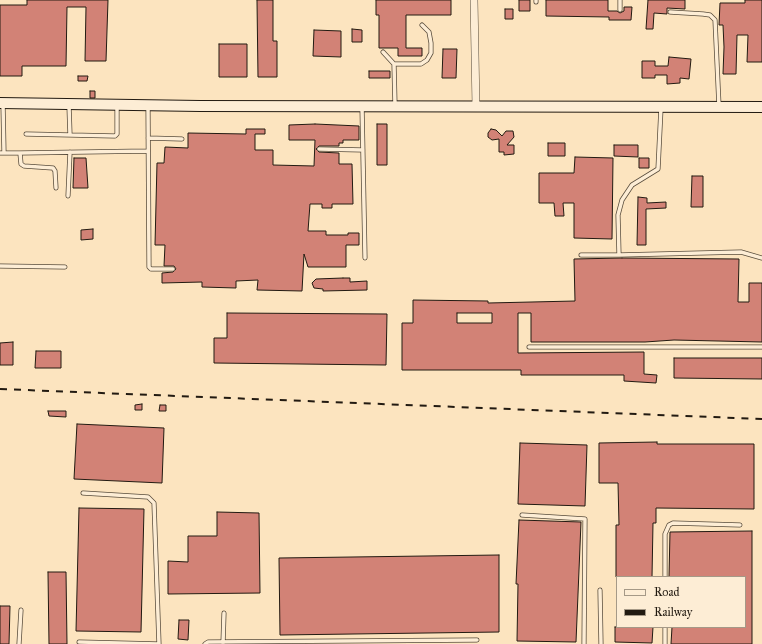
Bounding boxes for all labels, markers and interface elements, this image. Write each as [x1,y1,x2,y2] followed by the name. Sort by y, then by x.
[616,576,746,628] legend
[654,585,680,599] text: Road
[654,605,692,619] text: Railway

